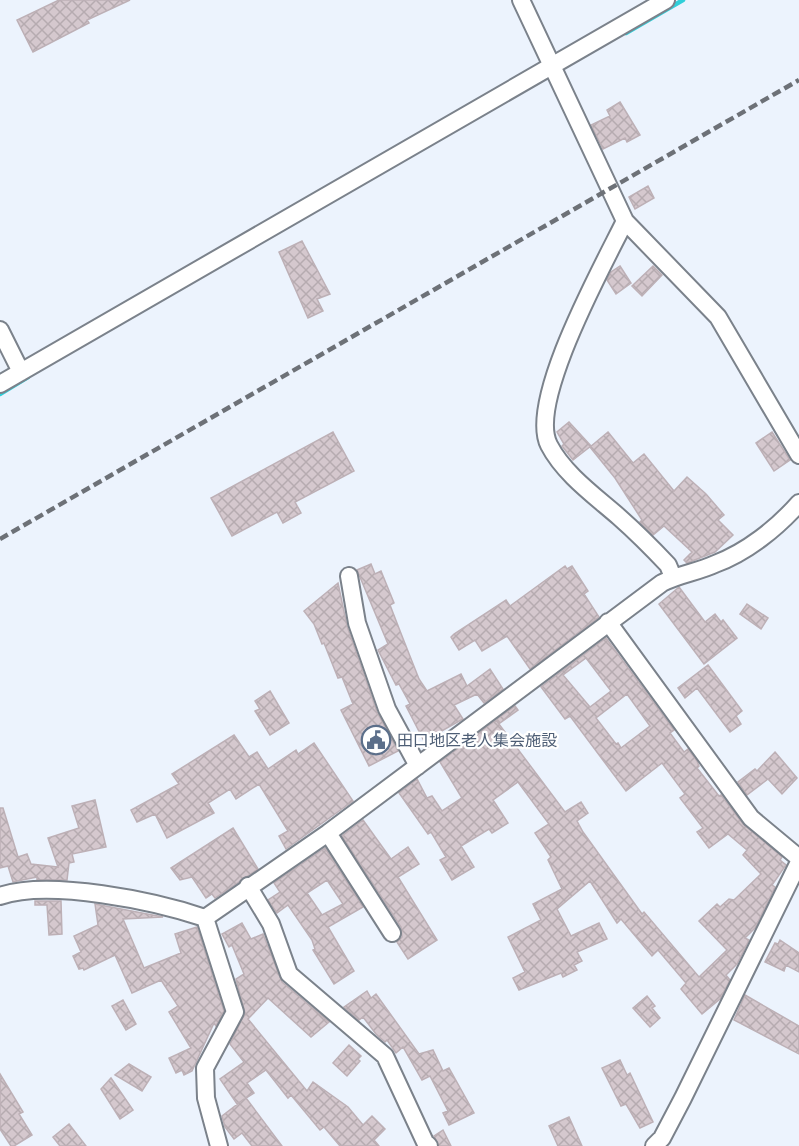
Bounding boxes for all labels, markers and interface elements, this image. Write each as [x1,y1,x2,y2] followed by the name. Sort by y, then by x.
[360,724,392,756] public building icon: 田口地区老人集会施設
[397,729,557,751] place label: 田口地区老人集会施設

